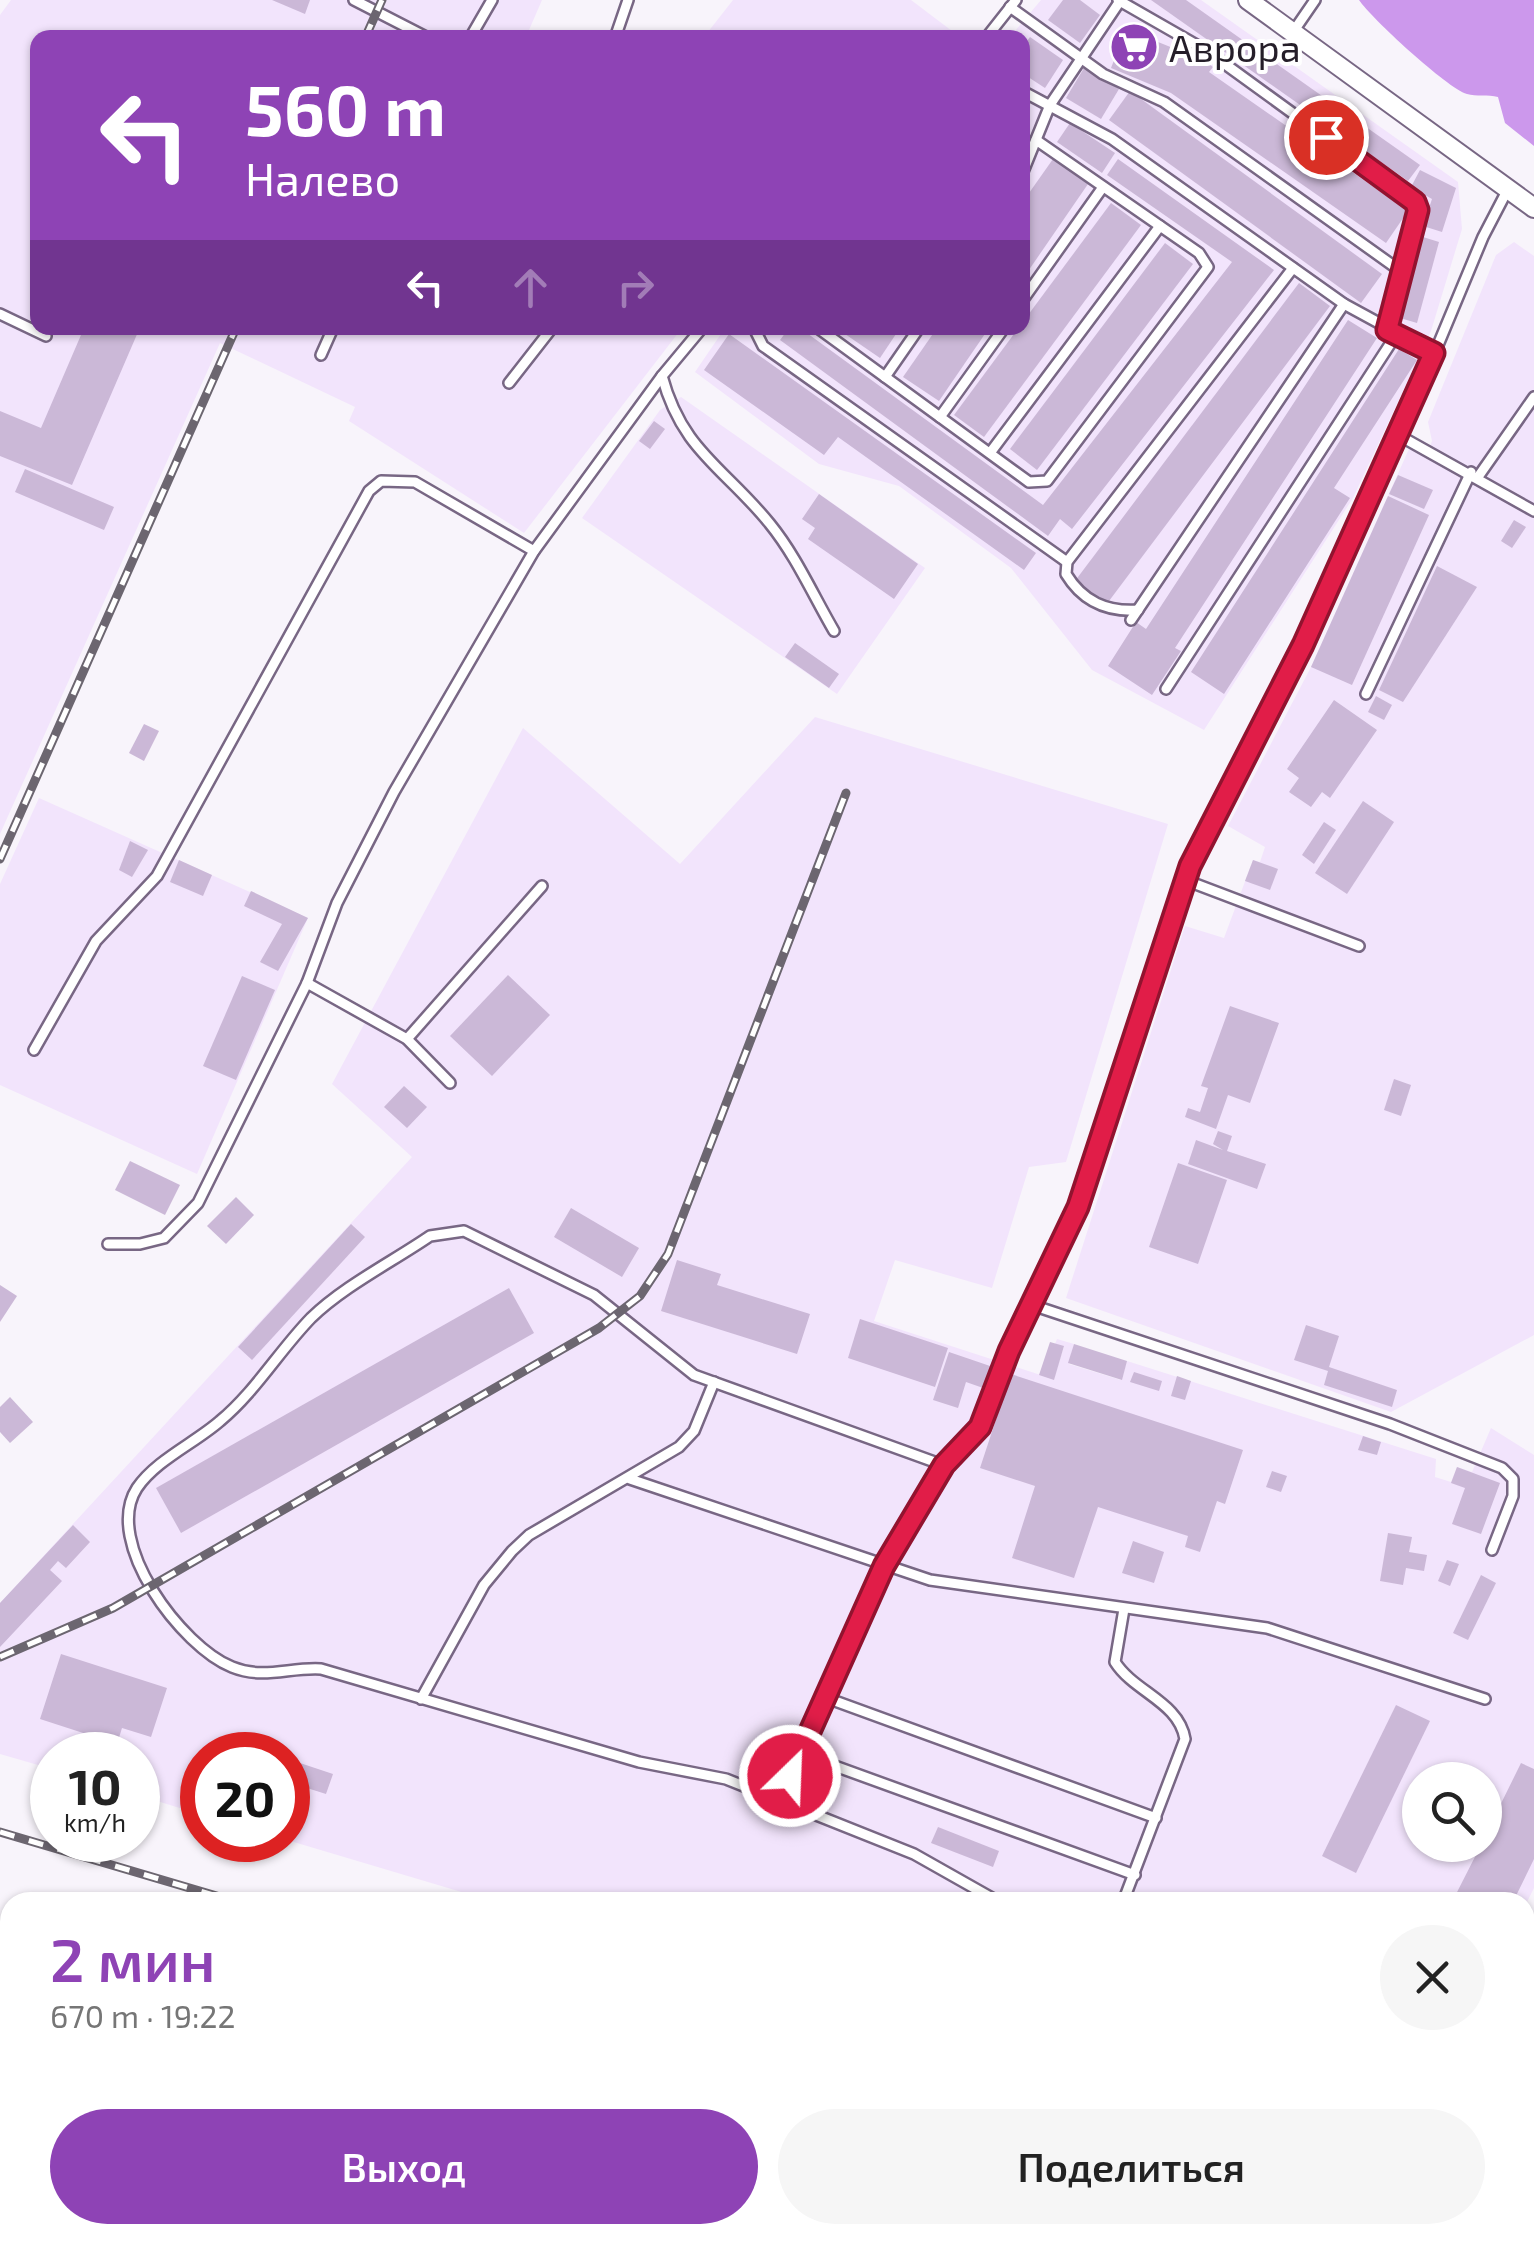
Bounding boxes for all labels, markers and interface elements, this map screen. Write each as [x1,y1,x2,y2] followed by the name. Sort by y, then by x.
[1108,21,1160,73] supermarket icon: Аврора
[1169,24,1301,70] place label: Аврора
[245,66,446,150] text: 560 m
[80,70,210,200] icon: left
[1284,95,1369,180] pin
[1299,110,1354,165] icon: arrive
[245,151,400,205] text: Налево
[398,260,453,315] icon: left
[503,260,558,315] icon: ahead
[608,260,663,315] icon: right
[738,1724,842,1828] position arrow
[180,1732,310,1862] speed limit sign: 20
[68,1755,122,1815] text: 10
[1402,1762,1502,1862] map controls
[1402,1762,1502,1862] button: search
[64,1807,126,1837] text: km/h
[50,1922,215,1994] text: 2 мин
[1380,1925,1485,2030] button: close
[50,1996,236,2034] text: 670 m · 19:22
[50,2109,758,2224] button: Выход
[778,2109,1485,2224] button: Поделиться

